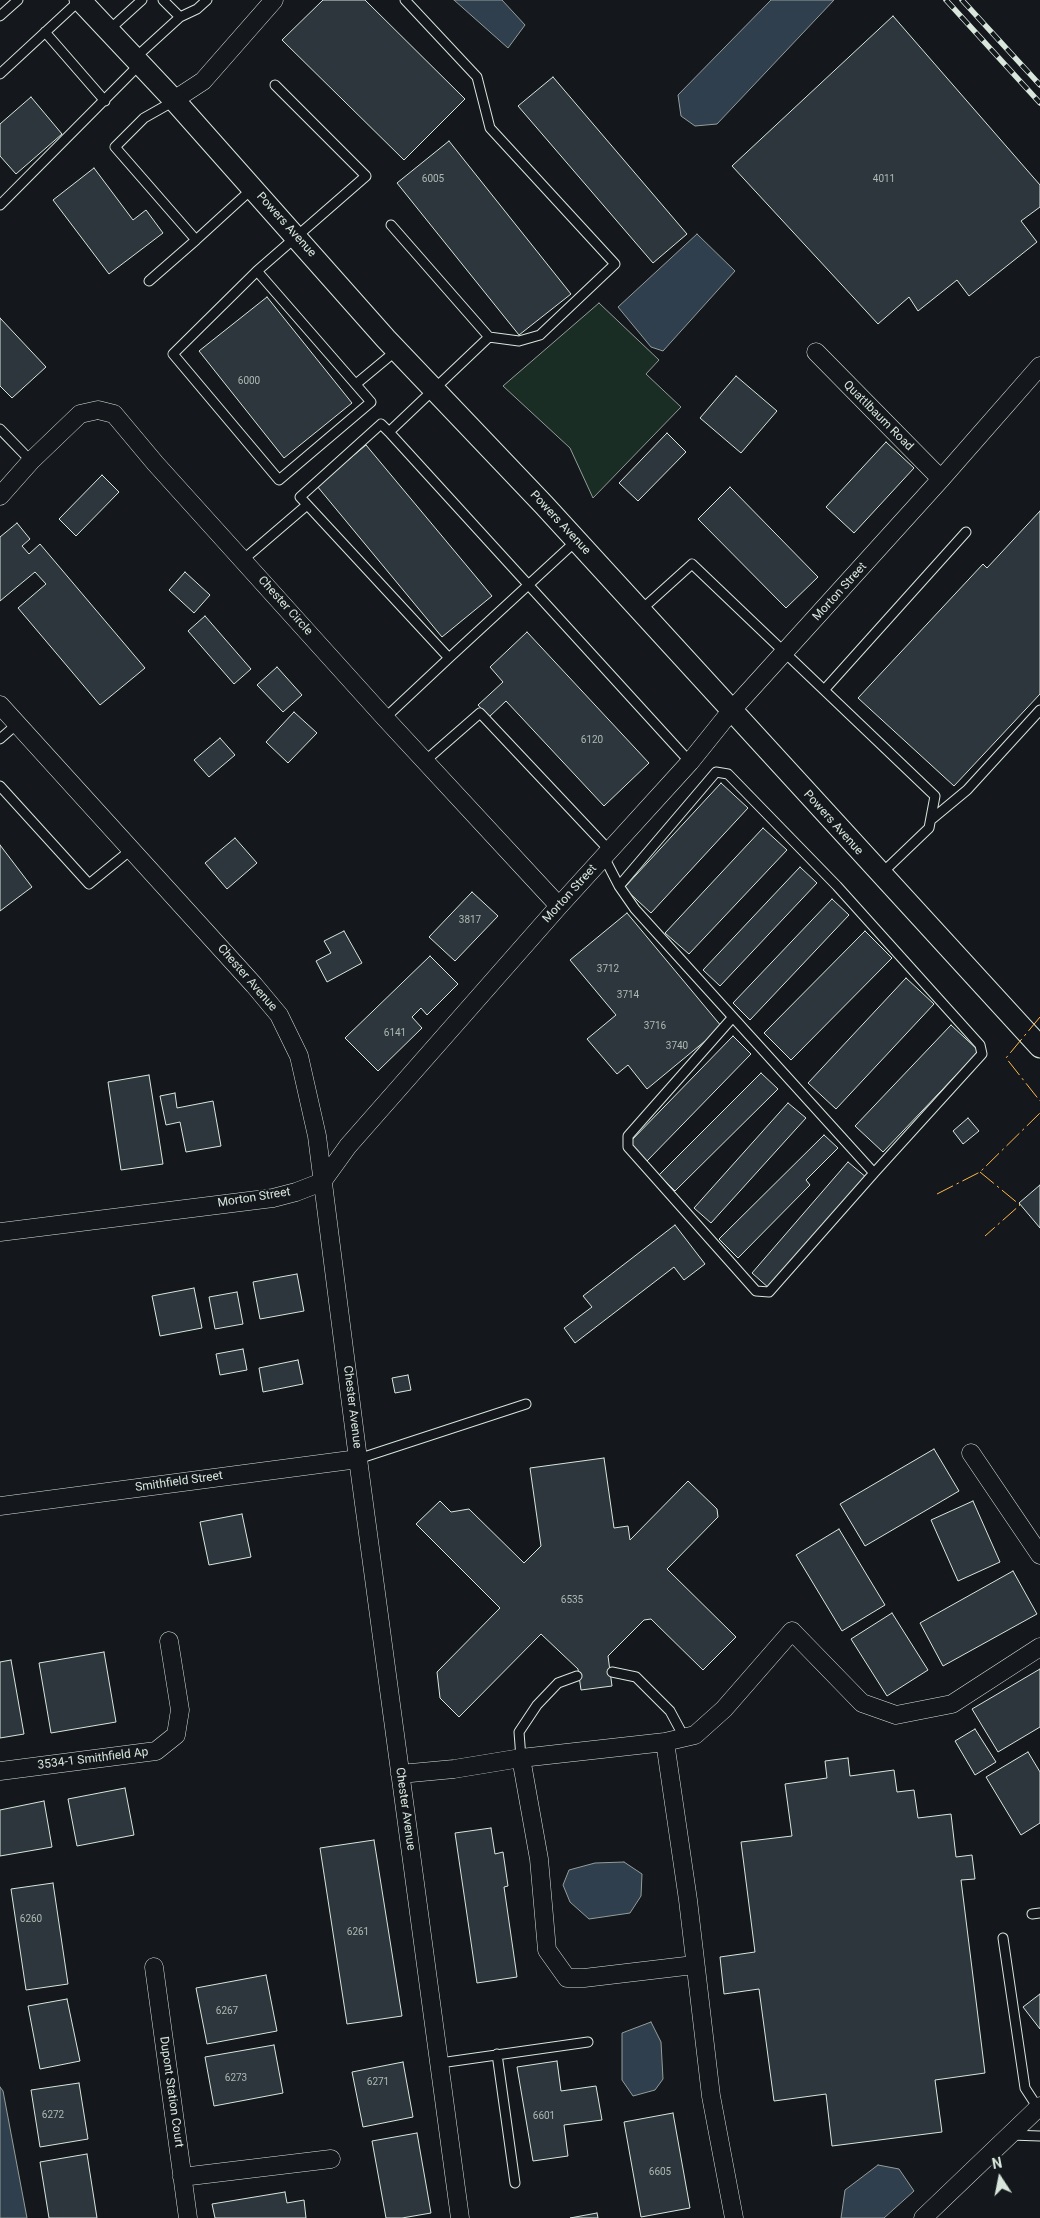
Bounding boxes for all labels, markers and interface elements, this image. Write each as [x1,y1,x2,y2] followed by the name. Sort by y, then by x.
[422,173,444,185] house number: 6005
[873,173,895,185] house number: 4011
[253,190,319,260] street label: Powers Avenue
[238,375,260,387] house number: 6000
[840,378,916,454] street label: Quattlbaum Road
[527,488,593,558] street label: Powers Avenue
[810,560,870,624] street label: Morton Street
[255,573,315,639] street label: Chester Circle
[581,734,603,746] house number: 6120
[800,788,866,858] street label: Powers Avenue
[540,862,600,926] street label: Morton Street
[459,914,481,926] house number: 3817
[214,942,280,1014] street label: Chester Avenue
[597,963,619,975] house number: 3712
[617,989,639,1001] house number: 3714
[644,1020,666,1032] house number: 3716
[384,1027,406,1039] house number: 6141
[666,1040,688,1052] house number: 3740
[217,1185,291,1211] street label: Morton Street
[340,1365,364,1449] street label: Chester Avenue
[134,1469,224,1495] street label: Smithfield Street
[561,1594,583,1606] house number: 6535
[37,1745,149,1773] street label: 3534-1 Smithfield Ap
[392,1767,418,1851] street label: Chester Avenue
[20,1913,42,1925] house number: 6260
[347,1926,369,1938] house number: 6261
[216,2005,238,2017] house number: 6267
[156,2036,186,2148] street label: Dupont Station Court
[225,2072,247,2084] house number: 6273
[367,2076,389,2088] house number: 6271
[42,2109,64,2121] house number: 6272
[533,2110,555,2122] house number: 6601
[975,2153,1025,2203] north arrow
[991,2154,1004,2172] text: N
[649,2166,671,2178] house number: 6605

